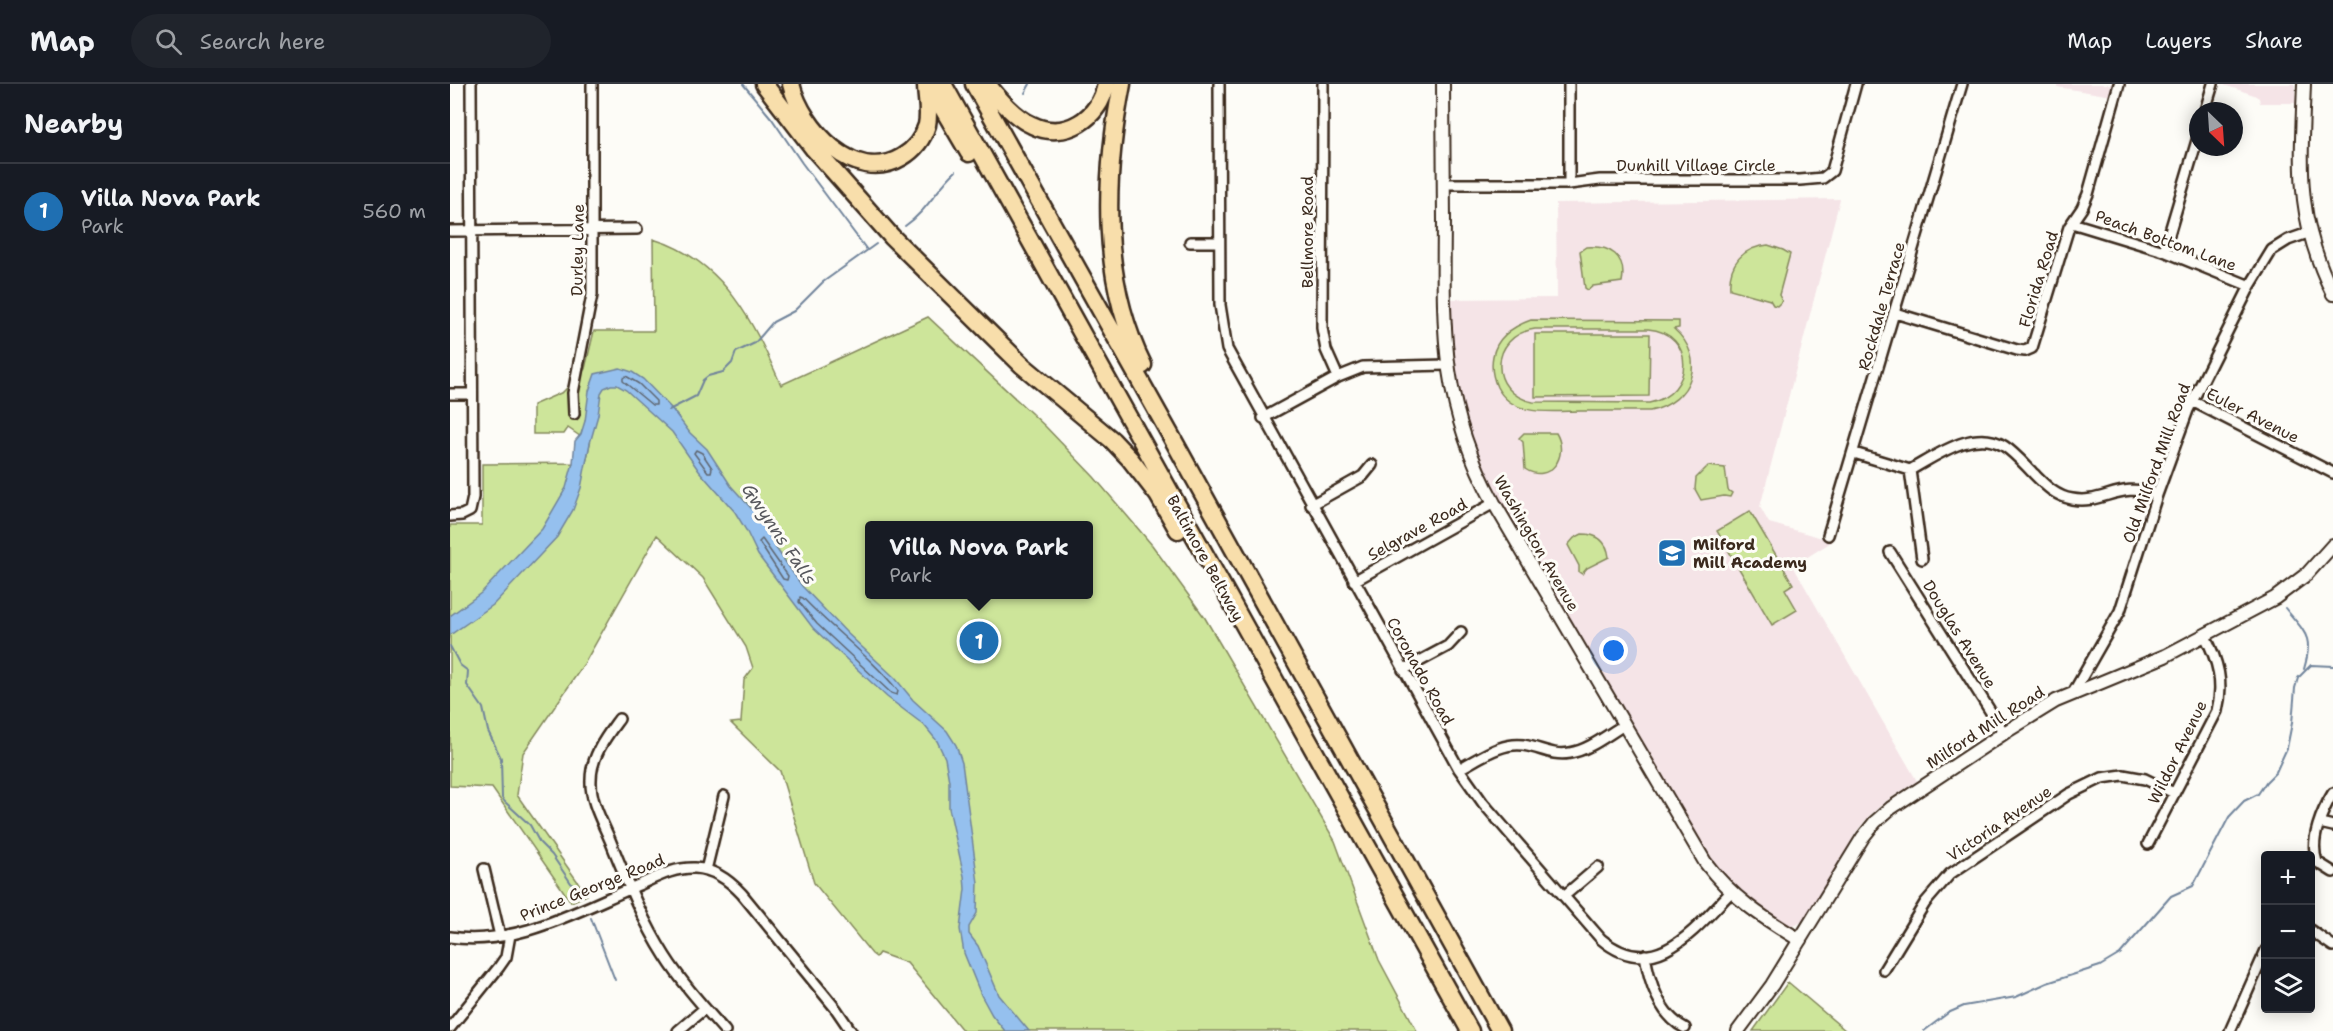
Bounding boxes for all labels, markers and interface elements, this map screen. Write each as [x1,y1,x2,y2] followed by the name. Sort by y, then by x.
[131,14,551,68] search box
[30,22,95,60] text: Map
[152,25,185,58] icon: search
[200,27,325,56] text: Search here
[2067,27,2112,55] text: Map
[2145,27,2212,55] text: Layers
[2245,27,2303,55] text: Share
[2189,102,2243,156] north arrow
[24,106,123,141] text: Nearby
[1616,155,1776,176] street label: Dunhill Village Circle
[1297,176,1318,288] street label: Bellmore Road
[81,184,261,213] text: Villa Nova Park
[39,198,48,224] text: 1
[363,198,426,224] text: 560 m
[566,204,589,296] street label: Durley Lane
[2092,205,2239,276] street label: Peach Bottom Lane
[81,213,124,239] text: Park
[2014,228,2063,330] street label: Florida Road
[1853,239,1910,373] street label: Rockdale Terrace
[2118,380,2195,546] street label: Old Milford Mill Road
[2203,383,2303,448] street label: Euler Avenue
[1489,472,1584,615] street label: Washington Avenue
[736,479,822,589] water label: Gwynns Falls
[1162,491,1249,625] street label: Baltimore Beltway
[1364,493,1471,565] street label: Selgrave Road
[865,521,1093,599] popup
[889,533,1069,562] text: Villa Nova Park
[1693,534,1807,573] place label: Milford Mill Academy
[1656,537,1688,569] school or university icon: Milford Mill Academy
[889,562,932,588] text: Park
[1918,576,2001,692] street label: Douglas Avenue
[1382,614,1459,729] street label: Coronado Road
[960,618,998,664] pin: 1
[1599,636,1628,665] your location
[1922,681,2048,773] street label: Milford Mill Road
[2143,697,2212,808] street label: Wildor Avenue
[1943,781,2056,866] street label: Victoria Avenue
[517,849,668,926] street label: Prince George Road
[2261,851,2315,1013] map controls
[2261,851,2315,905] button: +
[2261,905,2315,959] button: −
[2261,959,2315,1013] button: layers

